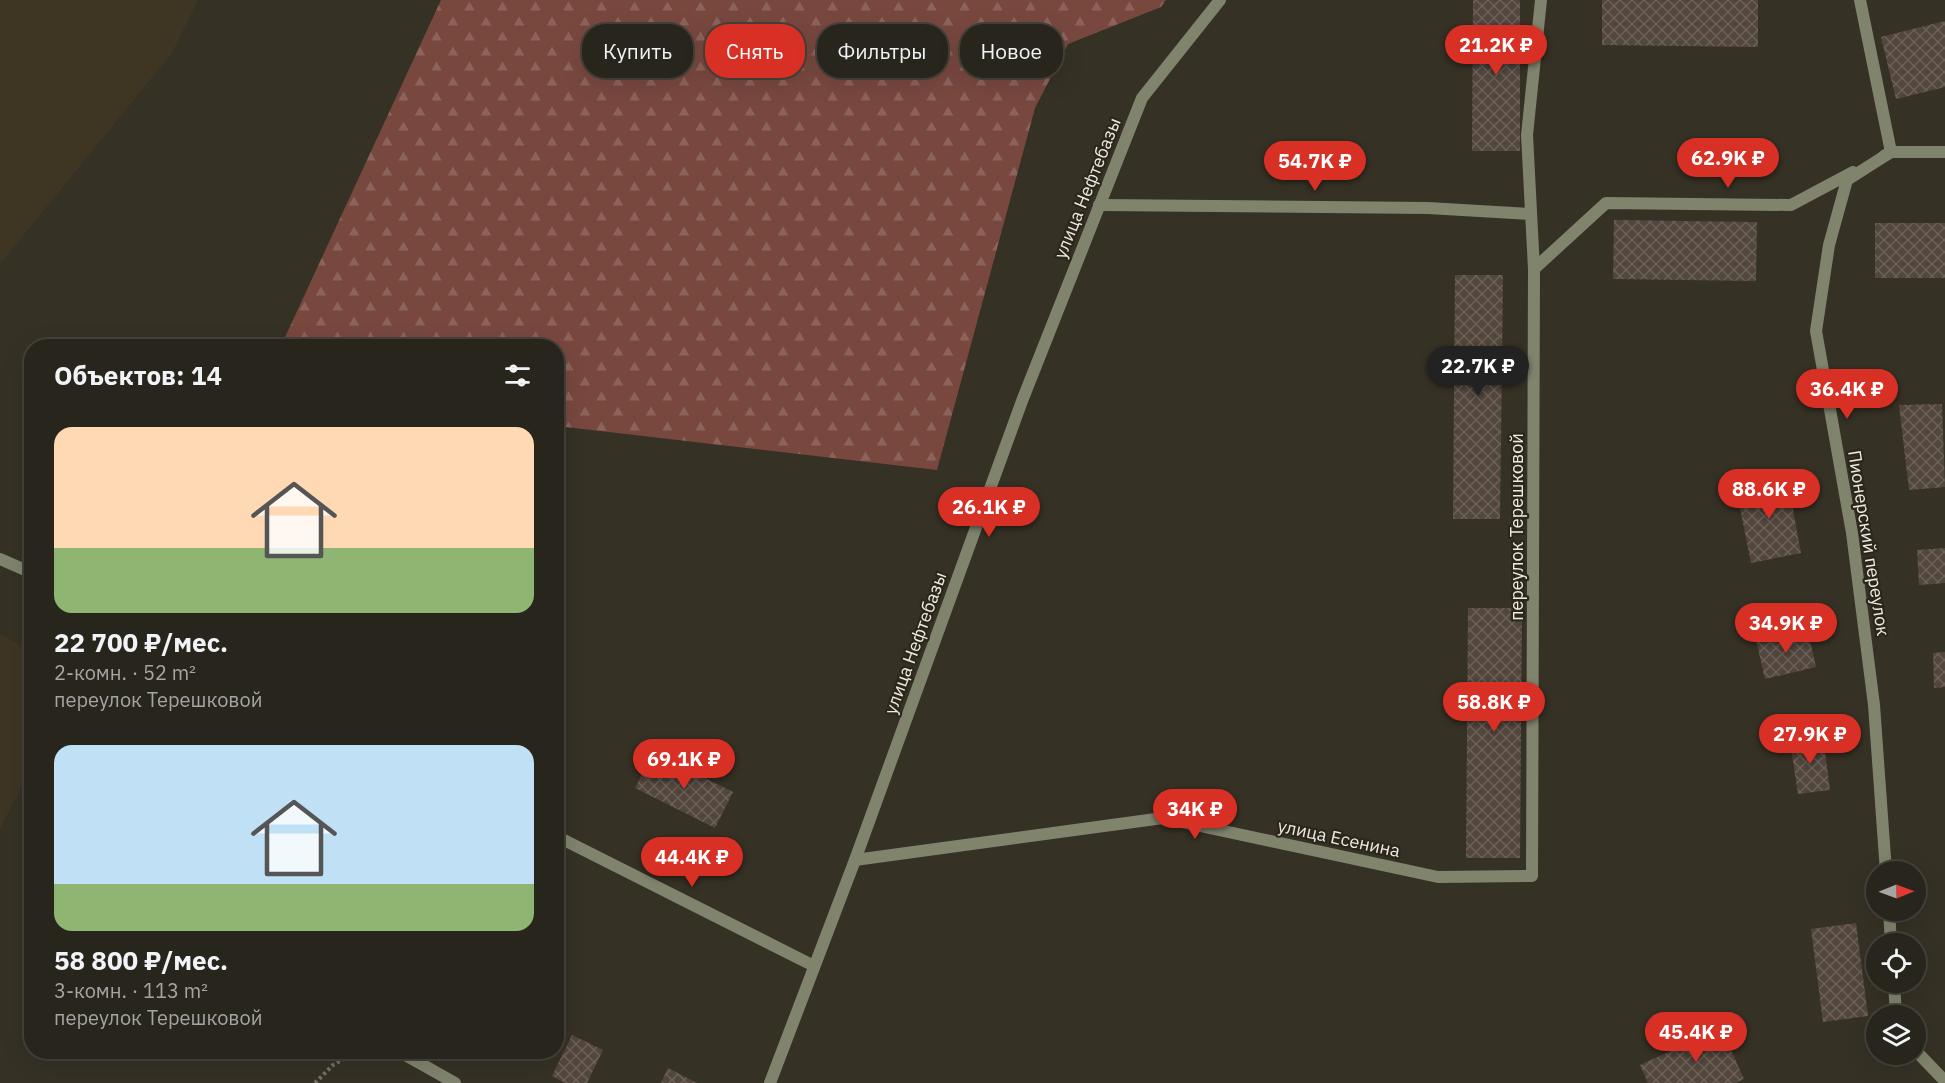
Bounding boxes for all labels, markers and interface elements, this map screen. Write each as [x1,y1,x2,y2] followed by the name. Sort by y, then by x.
[582,24,693,78] chip: Купить
[705,24,805,78] chip: Снять
[817,24,948,78] chip: Фильтры
[960,24,1063,78] chip: Новое
[1441,25,1551,76] pin: 21.2K ₽
[1459,31,1533,58] text: 21.2K ₽
[1048,114,1126,262] street label: улица Нефтебазы
[1673,138,1783,189] pin: 62.9K ₽
[1260,141,1370,192] pin: 54.7K ₽
[1691,144,1765,171] text: 62.9K ₽
[1278,147,1352,174] text: 54.7K ₽
[1423,346,1533,397] pin: 22.7K ₽
[1441,352,1515,379] text: 22.7K ₽
[54,358,222,392] text: Объектов: 14
[501,359,534,392] icon: filters
[1792,369,1902,420] pin: 36.4K ₽
[1810,375,1884,402] text: 36.4K ₽
[1505,433,1528,621] street label: переулок Терешковой
[1843,449,1895,638] street label: Пионерский переулок
[240,466,348,574] icon: home
[1714,469,1824,520] pin: 88.6K ₽
[1732,475,1806,502] text: 88.6K ₽
[934,487,1044,538] pin: 26.1K ₽
[952,493,1026,520] text: 26.1K ₽
[879,569,951,717] street label: улица Нефтебазы
[1731,603,1841,654] pin: 34.9K ₽
[1749,609,1823,636] text: 34.9K ₽
[54,625,228,659] text: 22 700 ₽/мес.
[54,659,196,686] text: 2-комн. · 52 m²
[1439,682,1549,733] pin: 58.8K ₽
[54,686,262,713] text: переулок Терешковой
[1457,688,1531,715] text: 58.8K ₽
[1755,714,1865,765] pin: 27.9K ₽
[1773,720,1847,747] text: 27.9K ₽
[629,739,739,790] pin: 69.1K ₽
[647,745,721,772] text: 69.1K ₽
[240,784,348,892] icon: home
[1153,789,1237,840] pin: 34K ₽
[1167,795,1223,822] text: 34K ₽
[1276,814,1403,862] street label: улица Есенина
[637,837,747,888] pin: 44.4K ₽
[655,843,729,870] text: 44.4K ₽
[1866,861,1926,921] north arrow
[1866,861,1926,1065] map controls
[1866,933,1926,993] button: locate
[54,943,228,977] text: 58 800 ₽/мес.
[54,977,208,1004] text: 3-комн. · 113 m²
[54,1004,262,1031] text: переулок Терешковой
[1866,1005,1926,1065] button: layers
[1641,1012,1751,1063] pin: 45.4K ₽
[1659,1018,1733,1045] text: 45.4K ₽

